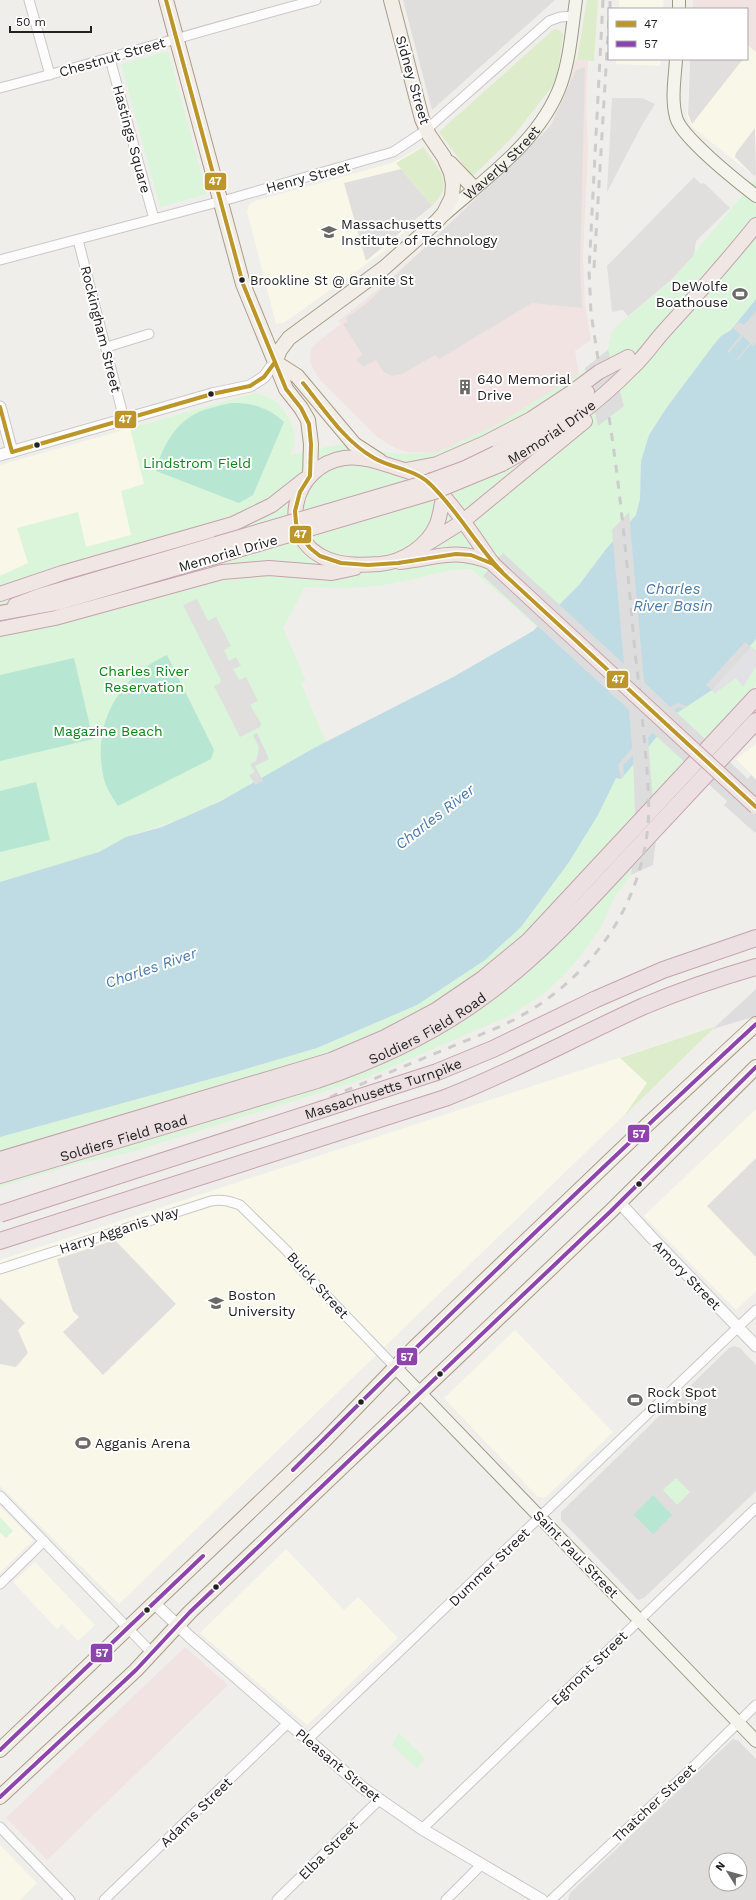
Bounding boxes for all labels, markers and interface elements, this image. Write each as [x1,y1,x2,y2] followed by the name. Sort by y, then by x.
[10,8,91,34] scale bar
[608,8,748,60] legend
[16,15,46,29] text: 50 m
[644,17,658,31] text: 47
[57,34,167,80] street label: Chestnut Street
[393,34,433,126] street label: Sidney Street
[644,37,658,51] text: 57
[110,83,154,195] street label: Hastings Square
[460,123,543,203] street label: Waverly Street
[264,158,352,196] street label: Henry Street
[204,172,227,191] line badge: 47
[208,175,222,188] text: 47
[341,216,498,248] place label: Massachusetts Institute of Technology
[320,223,338,241] school or university icon: Massachusetts Institute of Technology
[78,264,125,394] street label: Rockingham Street
[250,273,414,288] place label: Brookline St @ Granite St
[237,275,247,285] marker: Brookline St @ Granite St
[656,278,728,310] place label: DeWolfe Boathouse
[731,285,749,303] sports icon: DeWolfe Boathouse
[477,371,572,403] place label: 640 Memorial Drive
[456,378,474,396] building icon: 640 Memorial Drive
[206,389,216,399] unlabelled marker
[505,397,599,467] street label: Memorial Drive
[114,410,137,429] line badge: 47
[118,413,132,426] text: 47
[32,440,42,450] unlabelled marker
[143,455,251,471] park label: Lindstrom Field
[289,525,312,544] line badge: 47
[293,528,307,541] text: 47
[177,531,279,575] street label: Memorial Drive
[633,580,713,615] water label: Charles River Basin
[99,663,190,695] park label: Charles River Reservation
[606,670,629,689] line badge: 47
[611,673,625,686] text: 47
[53,723,163,739] park label: Magazine Beach
[392,780,479,853] water label: Charles River
[103,944,200,992] water label: Charles River
[366,989,489,1068] street label: Soldiers Field Road
[303,1055,464,1122] street label: Massachusetts Turnpike
[58,1111,189,1165] street label: Soldiers Field Road
[627,1124,650,1143] line badge: 57
[633,1128,646,1141] text: 57
[634,1179,644,1189] unlabelled marker
[57,1203,181,1257] street label: Harry Agganis Way
[650,1237,724,1313] street label: Amory Street
[284,1248,352,1322] street label: Buick Street
[228,1287,296,1319] place label: Boston University
[207,1294,225,1312] school or university icon: Boston University
[396,1347,418,1366] line badge: 57
[401,1351,414,1364] text: 57
[435,1369,445,1379] unlabelled marker
[647,1384,717,1416] place label: Rock Spot Climbing
[626,1391,644,1409] sports icon: Rock Spot Climbing
[356,1397,366,1407] unlabelled marker
[74,1434,92,1452] sports icon: Agganis Arena
[95,1435,191,1451] place label: Agganis Arena
[530,1507,622,1601] street label: Saint Paul Street
[445,1524,533,1610] street label: Dummer Street
[211,1582,221,1592] unlabelled marker
[142,1605,152,1615] unlabelled marker
[548,1628,630,1708] street label: Egmont Street
[90,1643,113,1663] line badge: 57
[96,1647,109,1660] text: 57
[292,1725,384,1805] street label: Pleasant Street
[609,1760,699,1845] street label: Thatcher Street
[157,1774,235,1850] street label: Adams Street
[295,1817,361,1883] street label: Elba Street
[708,1852,748,1892] north arrow
[713,1859,728,1873] text: N

